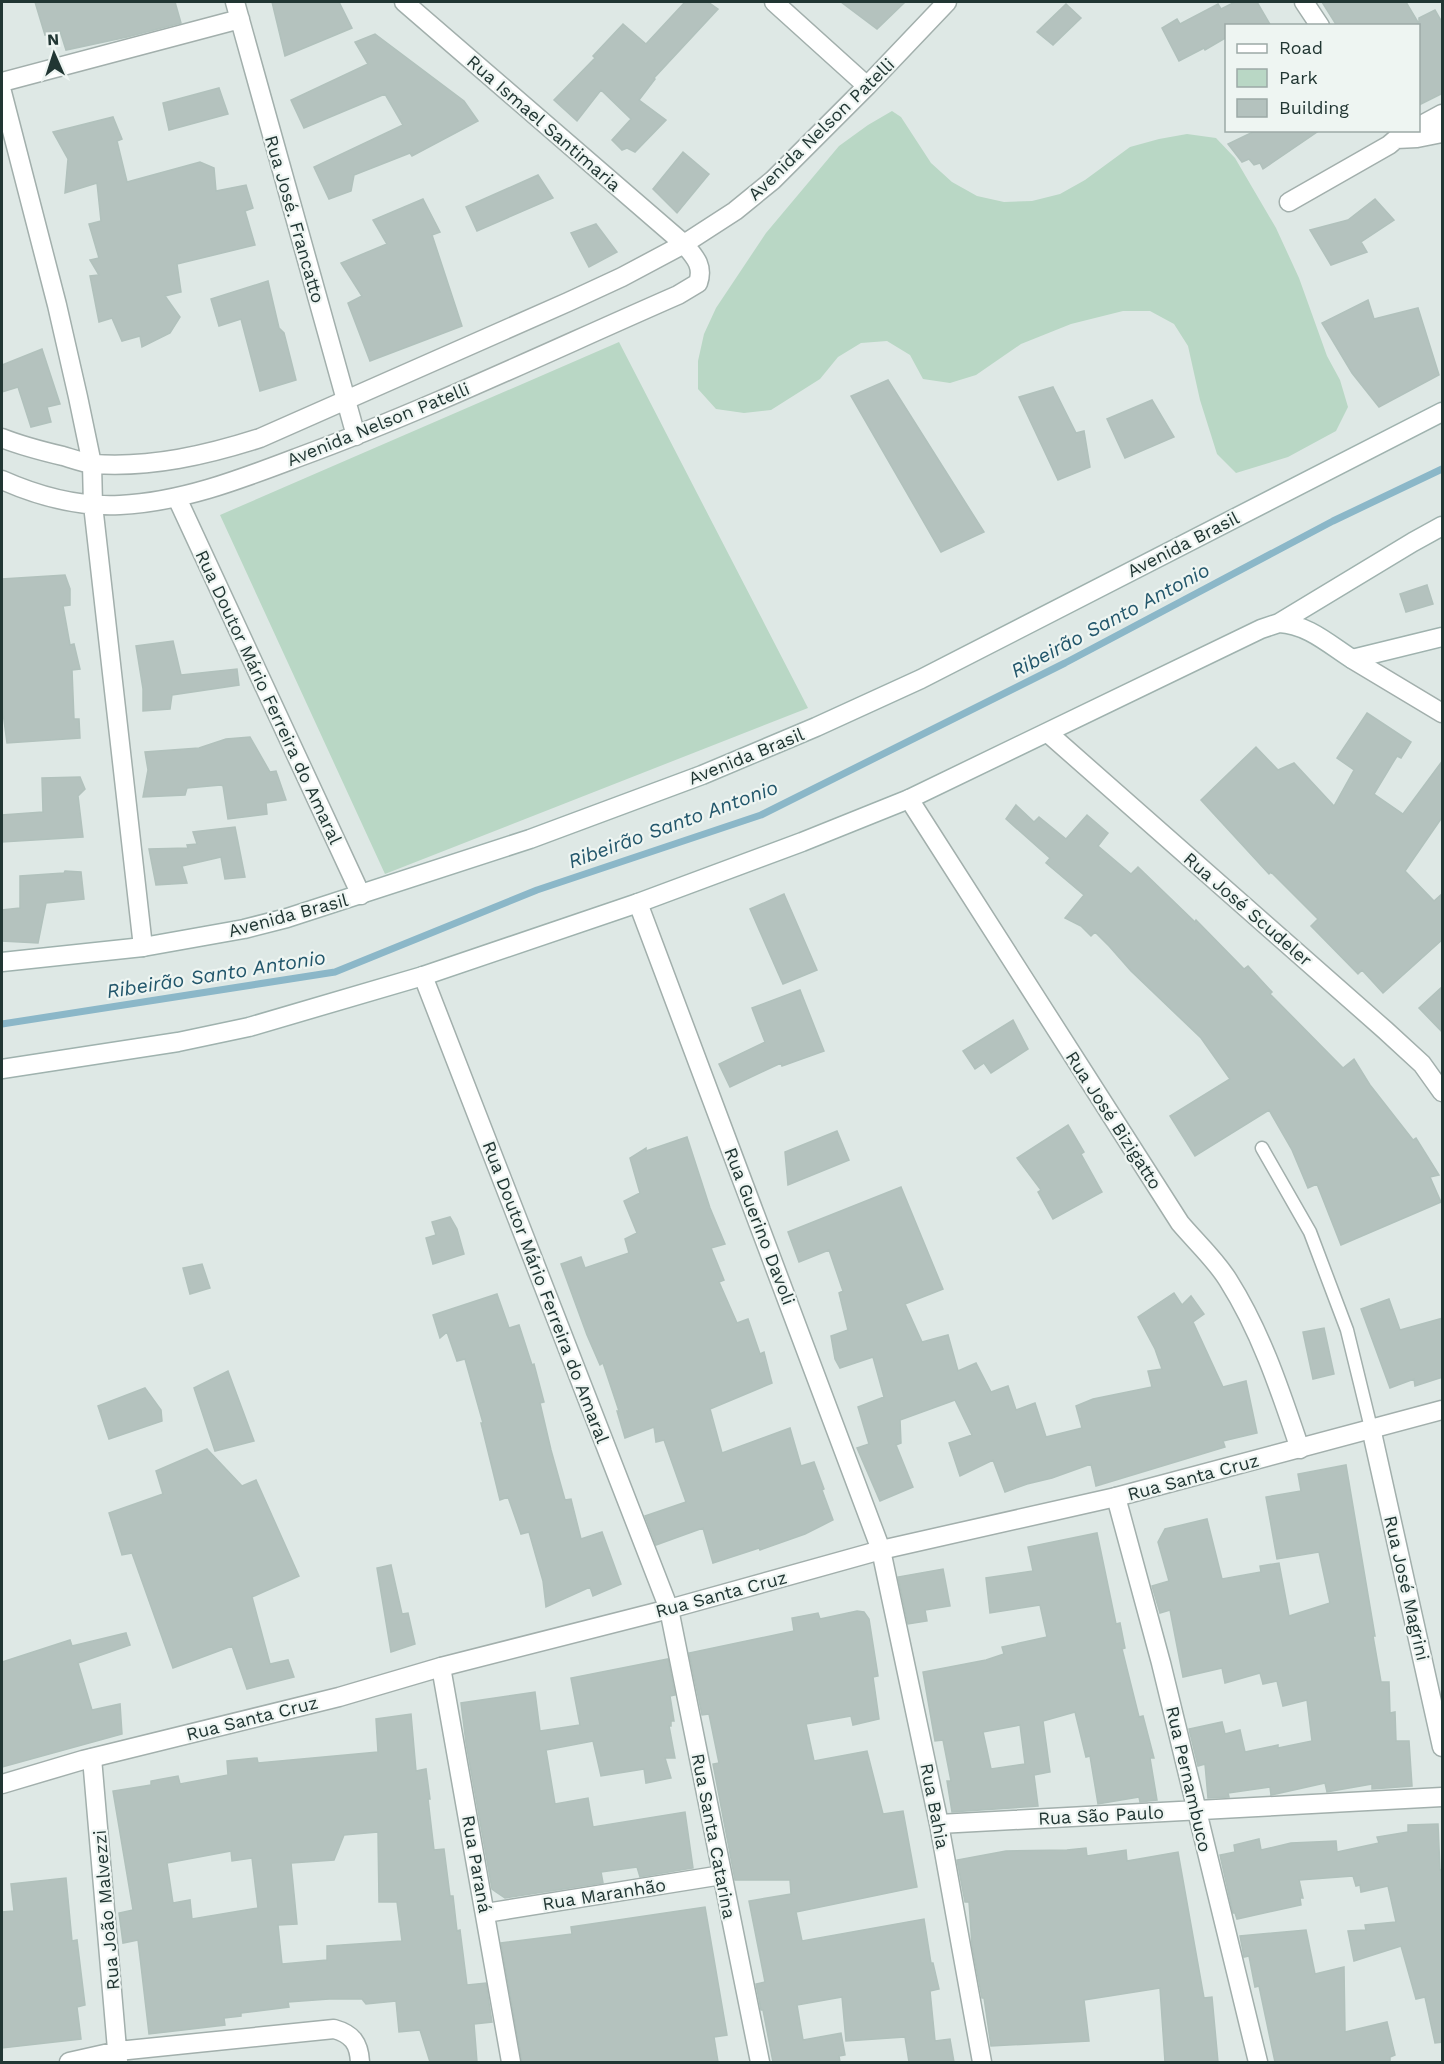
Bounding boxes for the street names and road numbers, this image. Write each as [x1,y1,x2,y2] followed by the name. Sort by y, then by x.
[463,51,625,195] street label: Rua Ismael Santimaria
[743,54,899,204] street label: Avenida Nelson Patelli
[261,133,329,305] street label: Rua José. Francatto
[284,378,472,470] street label: Avenida Nelson Patelli
[1123,507,1243,581] street label: Avenida Brasil
[191,547,347,848] street label: Rua Doutor Mário Ferreira do Amaral
[685,723,807,789] street label: Avenida Brasil
[1180,848,1316,970] street label: Rua José Scudeler
[226,889,351,941] street label: Avenida Brasil
[1062,1047,1166,1193] street label: Rua José Bizigatto
[478,1138,614,1447] street label: Rua Doutor Mário Ferreira do Amaral
[720,1144,800,1308] street label: Rua Guerino Davoli
[1125,1449,1261,1505] street label: Rua Santa Cruz
[1380,1513,1434,1663] street label: Rua José Magrini
[653,1566,789,1622] street label: Rua Santa Cruz
[184,1691,320,1745] street label: Rua Santa Cruz
[1162,1704,1216,1854] street label: Rua Pernambuco
[688,1751,740,1921] street label: Rua Santa Catarina
[916,1761,954,1851] street label: Rua Bahia
[1038,1801,1164,1829] street label: Rua São Paulo
[458,1814,496,1914] street label: Rua Paraná
[89,1829,123,1991] street label: Rua João Malvezzi
[541,1874,667,1914] street label: Rua Maranhão

